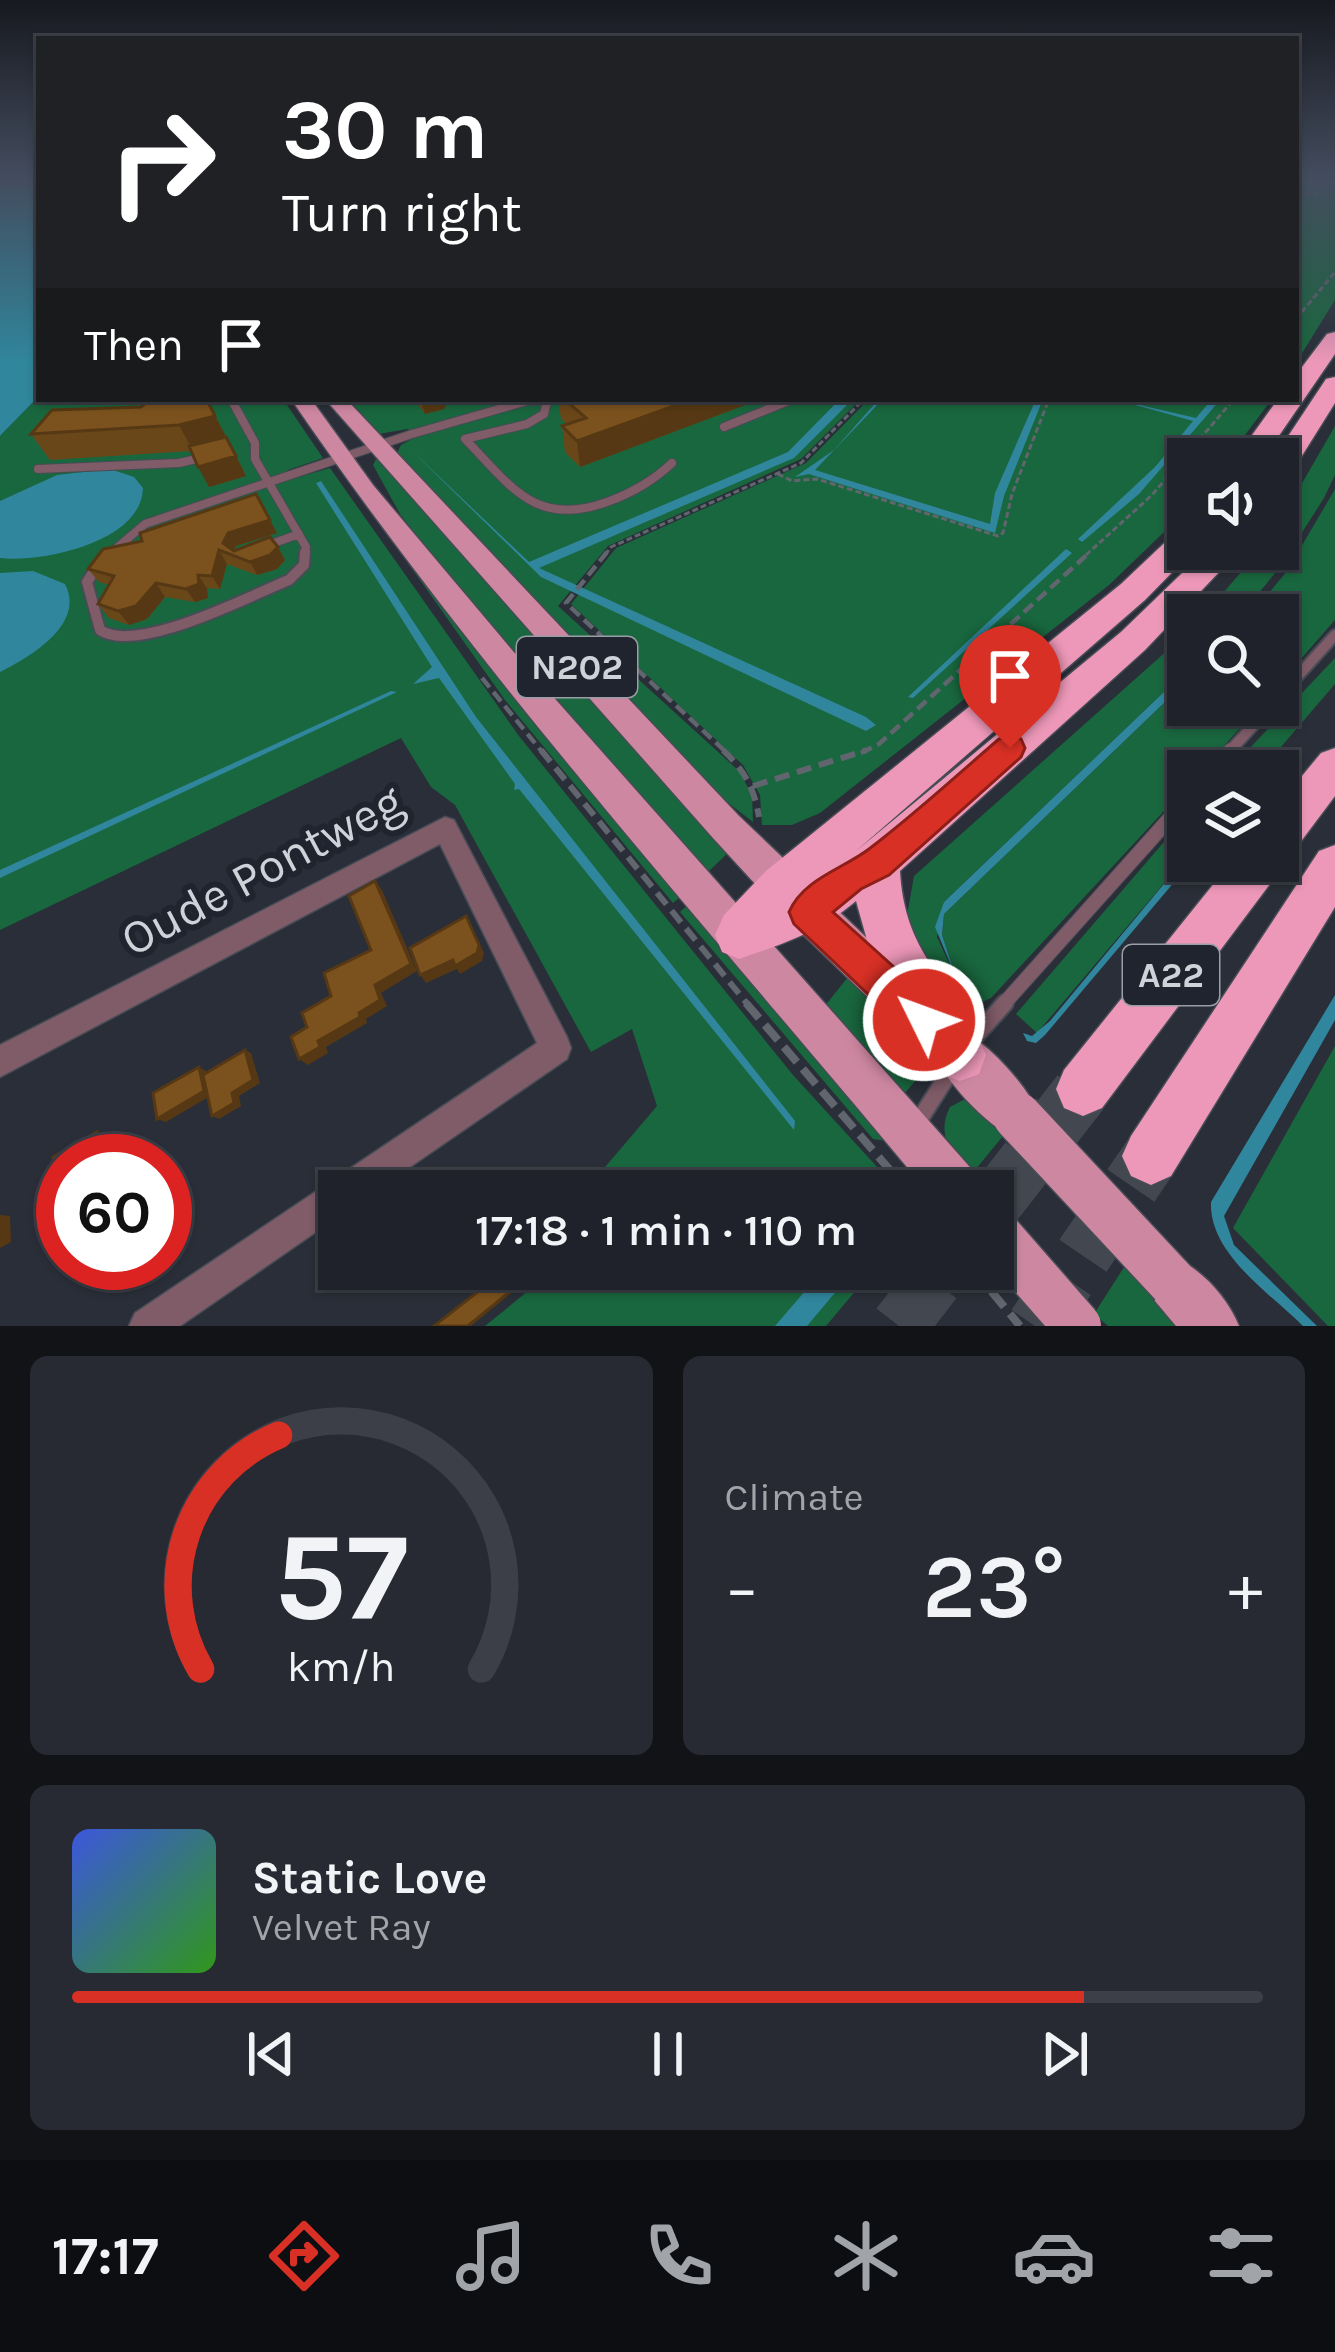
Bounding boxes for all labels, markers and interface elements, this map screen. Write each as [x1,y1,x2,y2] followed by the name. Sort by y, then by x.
[282,81,488,179] text: 30 m
[84,84,240,240] icon: right
[282,181,522,245] text: Turn right
[208,312,274,378] icon: arrive
[84,319,184,371] text: Then
[1167,438,1299,882] map controls
[1167,438,1299,570] button: sound
[1167,594,1299,726] button: search
[959,625,1061,748] pin
[517,637,637,697] road number: N202
[977,643,1043,709] icon: arrive
[1167,750,1299,882] button: layers
[112,772,413,969] street label: Oude Pontweg
[1123,945,1219,1005] road number: A22
[861,957,987,1083] position arrow
[36,1134,192,1290] speed limit sign: 60
[475,1204,857,1256] text: 17:18 · 1 min · 110 m
[725,1474,864,1520] text: Climate
[274,1504,409,1649] text: 57
[922,1534,1065,1640] text: 23°
[725,1549,759,1627] text: −
[1228,1549,1263,1627] text: +
[287,1641,396,1691] text: km/h
[252,1852,487,1904] text: Static Love
[252,1904,431,1950] text: Velvet Ray
[238,2021,304,2087] icon: previous
[635,2021,701,2087] icon: pause
[1032,2021,1098,2087] icon: next
[262,2214,346,2298] icon: directions
[449,2214,533,2298] icon: music
[637,2214,721,2298] icon: phone
[824,2214,908,2298] icon: climate
[1012,2214,1096,2298] icon: car
[1199,2214,1283,2298] icon: filters
[52,2224,159,2288] text: 17:17

